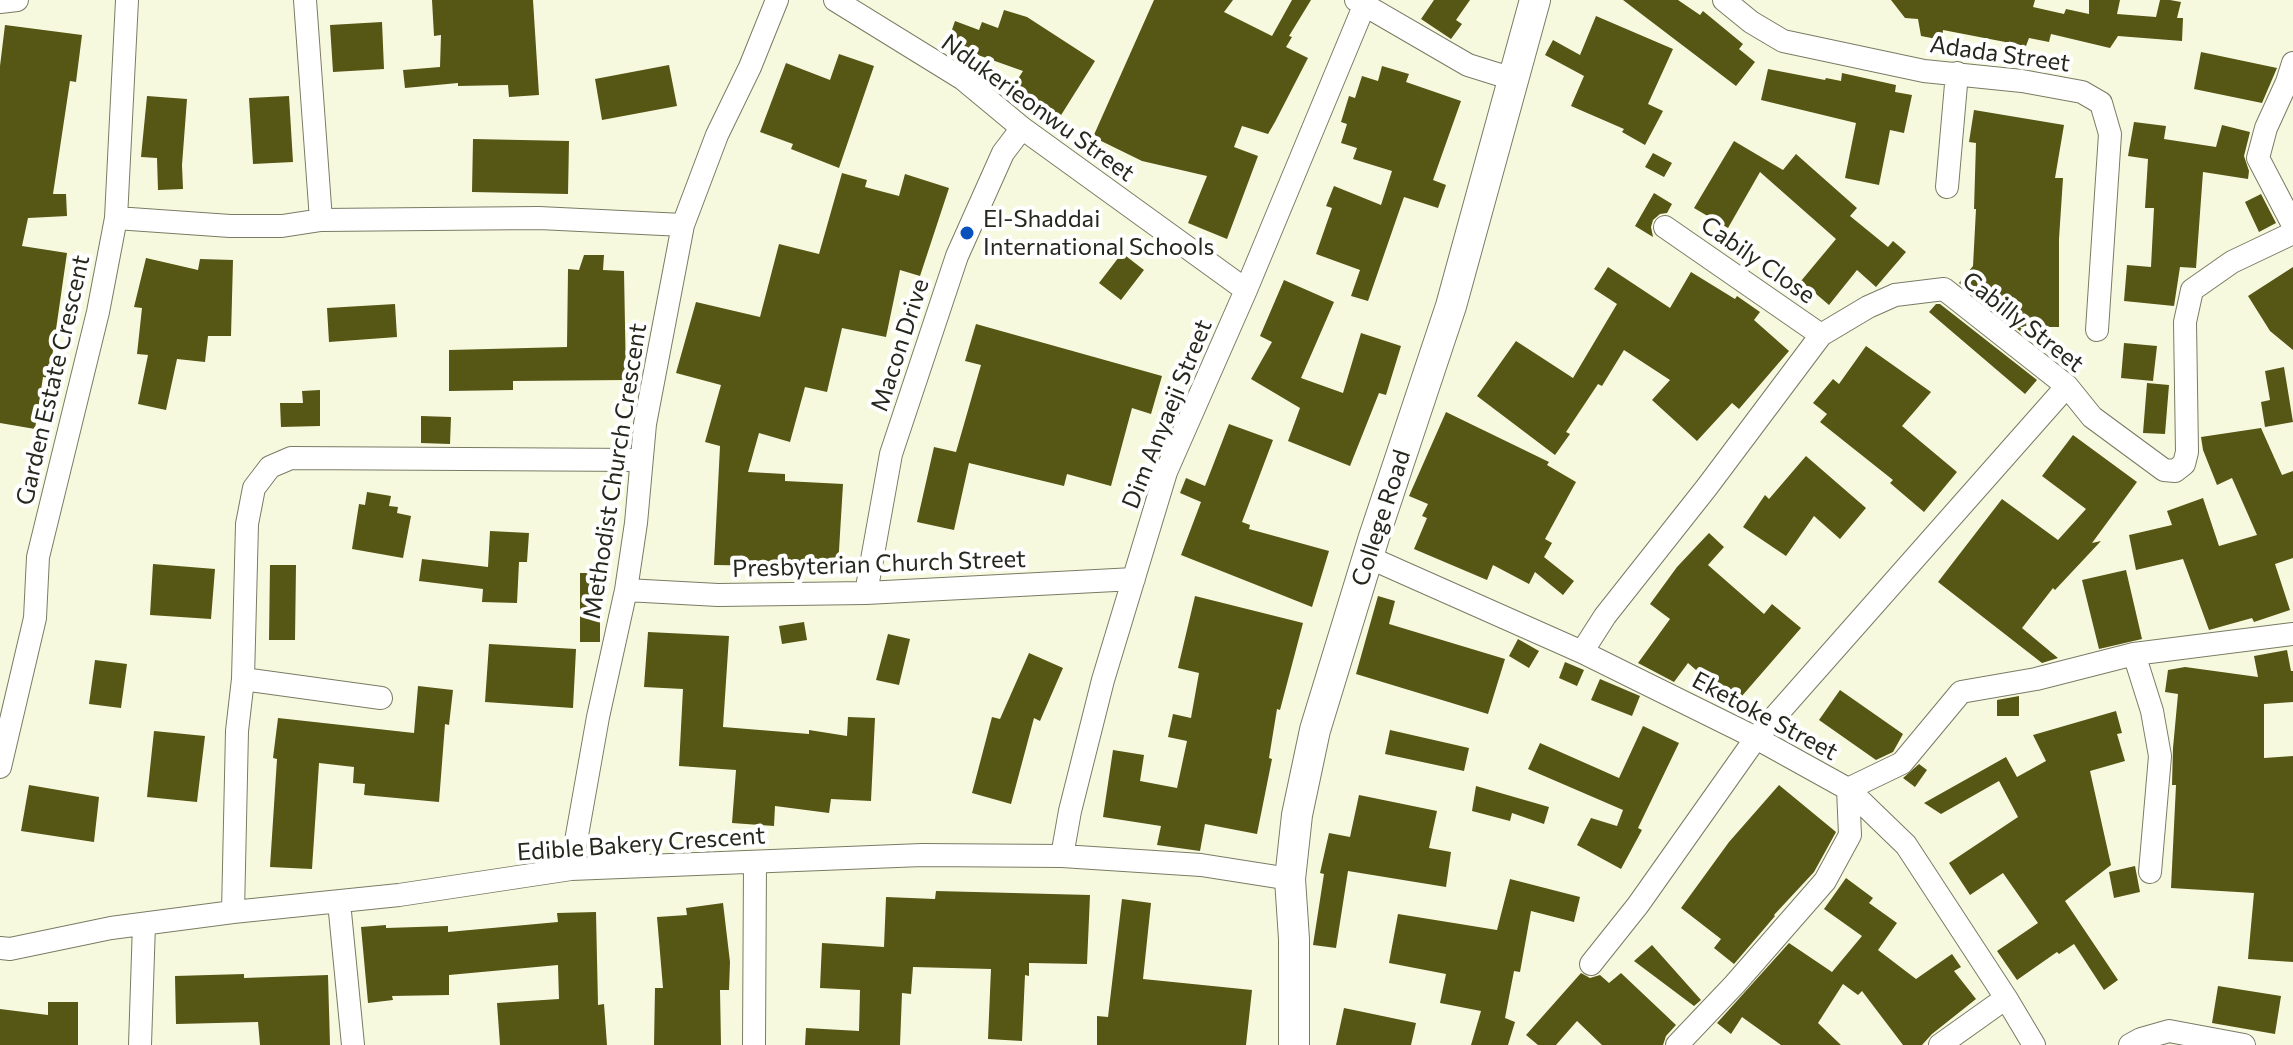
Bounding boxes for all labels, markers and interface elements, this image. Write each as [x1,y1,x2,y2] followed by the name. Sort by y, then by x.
[936,28,1140,188] street label: Ndukerieonwu Street
[1928,30,2072,78] street label: Adada Street
[983,205,1214,261] place label: El-Shaddai International Schools
[1695,210,1821,310] street label: Cabily Close
[958,224,976,242] marker: El-Shaddai International Schools
[10,252,96,508] street label: Garden Estate Crescent
[1956,266,2090,378] street label: Cabilly Street
[865,275,935,415] street label: Macon Drive
[1116,315,1218,513] street label: Dim Anyaeji Street
[577,321,653,621] street label: Methodist Church Crescent
[1345,446,1417,590] street label: College Road
[732,544,1026,584] street label: Presbyterian Church Street
[1687,666,1843,766] street label: Eketoke Street
[516,821,766,867] street label: Edible Bakery Crescent

